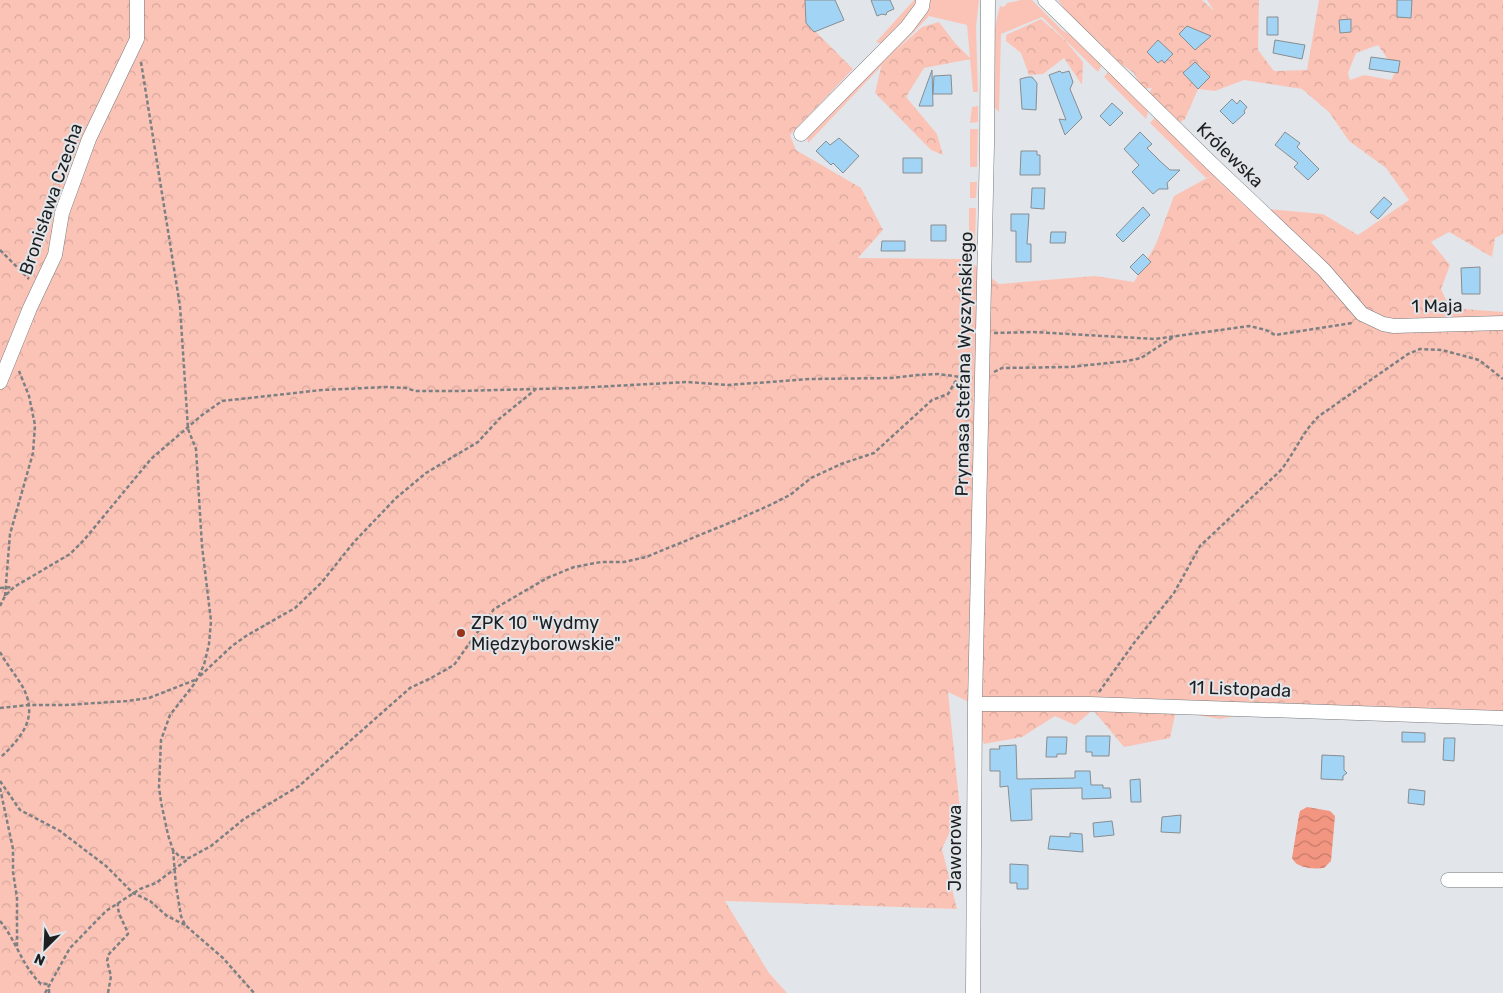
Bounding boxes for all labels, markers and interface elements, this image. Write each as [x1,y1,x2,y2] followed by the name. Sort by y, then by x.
[1192,118,1268,192] street label: Królewska
[15,120,87,278] street label: Bronisława Czecha
[951,231,977,497] street label: Prymasa Stefana Wyszyńskiego
[1411,295,1463,317] street label: 1 Maja
[471,612,621,655] place label: ZPK 10 "Wydmy Międzyborowskie"
[455,627,467,639] marker: ZPK 10 "Wydmy Międzyborowskie"
[1189,676,1291,702] street label: 11 Listopada
[944,805,966,891] street label: Jaworowa
[20,923,70,973] north arrow
[32,950,48,969] text: N

